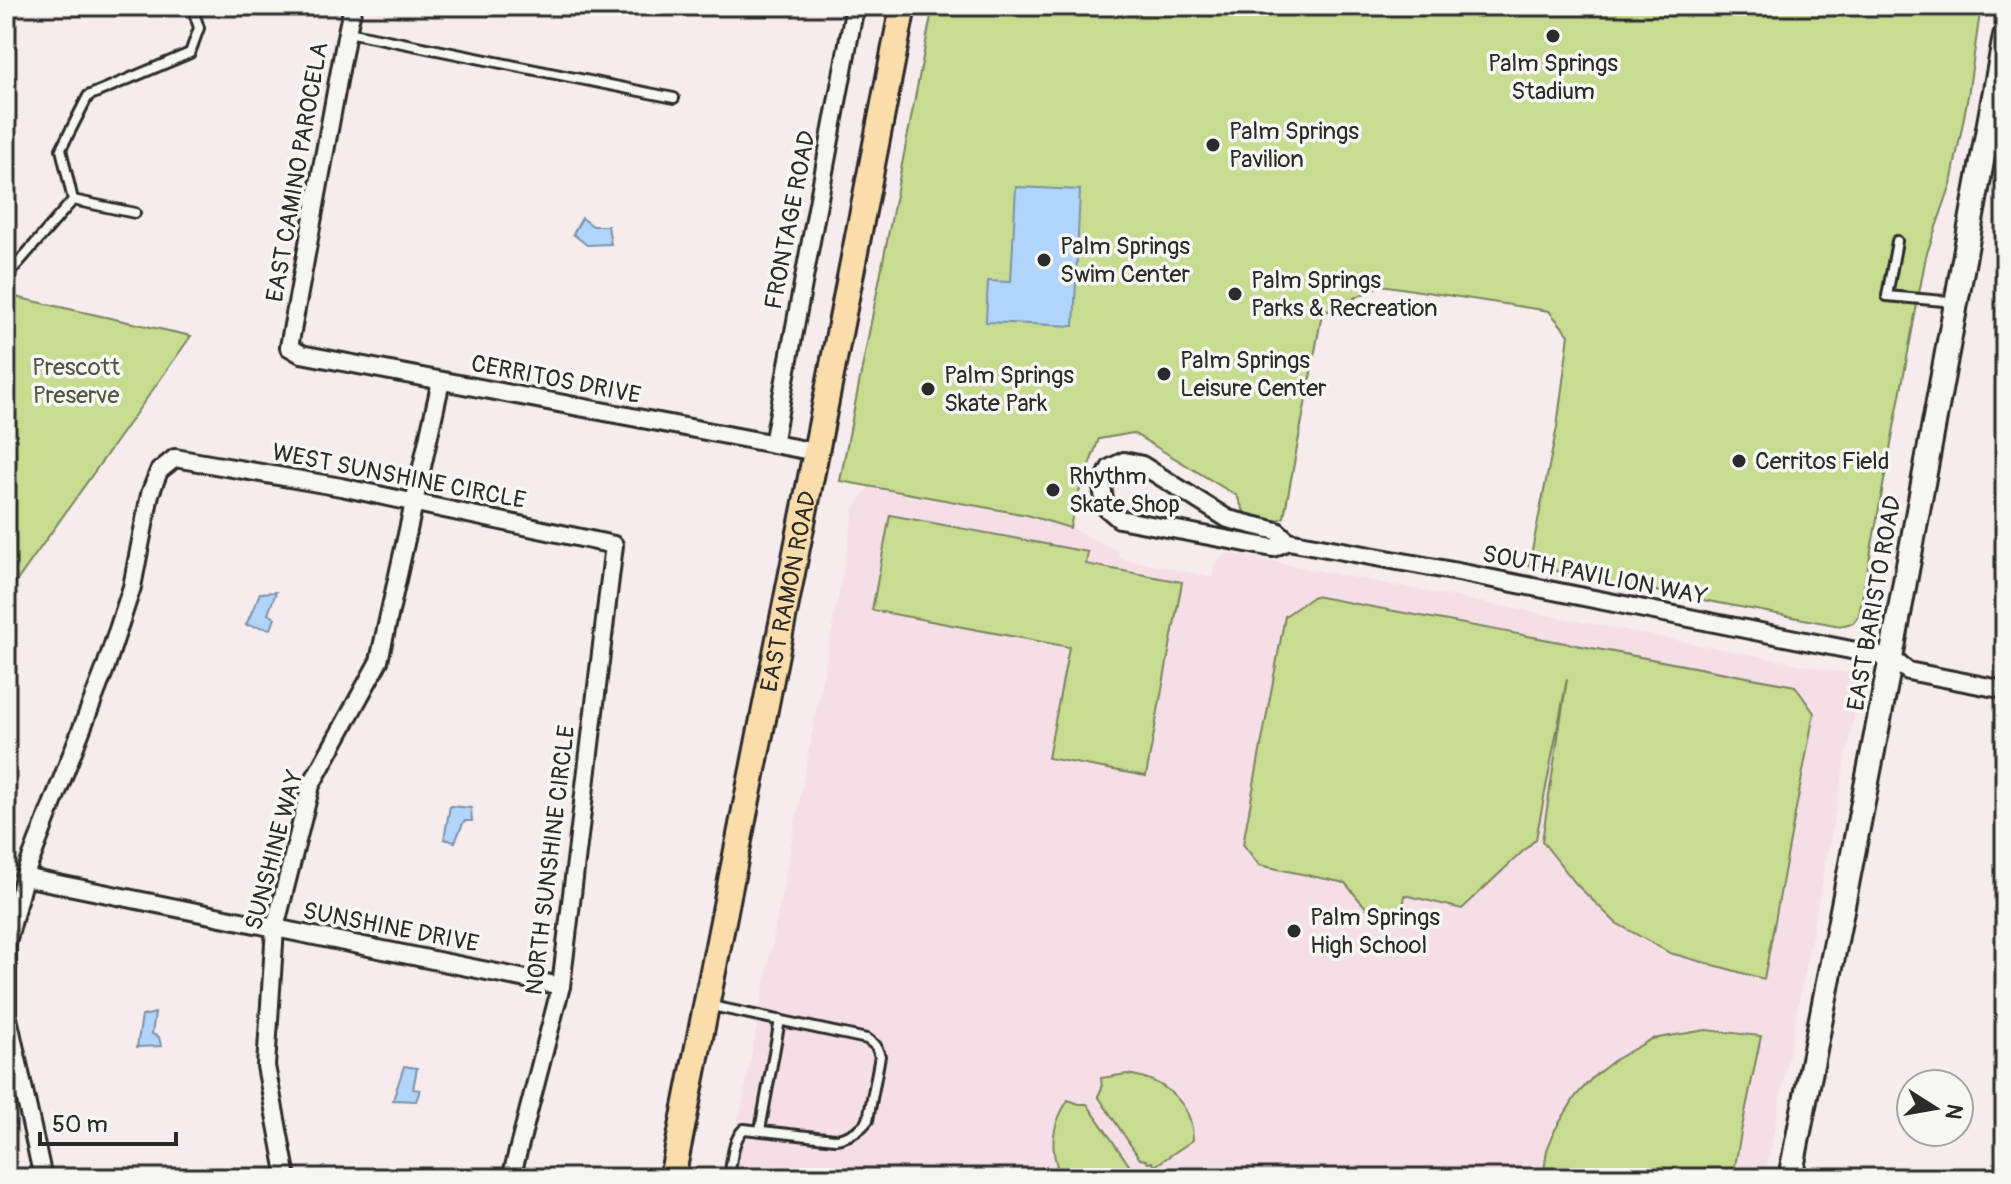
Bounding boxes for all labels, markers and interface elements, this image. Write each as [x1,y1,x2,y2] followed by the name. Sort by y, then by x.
[1544,27,1562,45] marker: Palm Springs Stadium
[260,40,335,304] street label: EAST CAMINO PAROCELA
[1488,49,1618,106] place label: Palm Springs Stadium
[1229,117,1359,174] place label: Palm Springs Pavilion
[759,128,822,312] street label: FRONTAGE ROAD
[1204,136,1222,154] marker: Palm Springs Pavilion
[1060,232,1190,289] place label: Palm Springs Swim Center
[1035,251,1053,269] marker: Palm Springs Swim Center
[1251,266,1438,323] place label: Palm Springs Parks & Recreation
[1226,285,1244,303] marker: Palm Springs Parks & Recreation
[1180,346,1327,403] place label: Palm Springs Leisure Center
[469,349,643,410] street label: CERRITOS DRIVE
[32,353,120,410] park label: Prescott Preserve
[944,361,1074,418] place label: Palm Springs Skate Park
[1155,365,1173,383] marker: Palm Springs Leisure Center
[919,380,937,398] marker: Palm Springs Skate Park
[270,438,528,515] street label: WEST SUNSHINE CIRCLE
[1755,447,1890,476] place label: Cerritos Field
[1730,452,1748,470] marker: Cerritos Field
[1069,462,1180,519] place label: Rhythm Skate Shop
[1044,481,1062,499] marker: Rhythm Skate Shop
[755,489,823,694] street label: EAST RAMON ROAD
[1841,493,1908,713] street label: EAST BARISTO ROAD
[1480,539,1710,612] street label: SOUTH PAVILION WAY
[520,724,581,996] street label: NORTH SUNSHINE CIRCLE
[239,767,310,933] street label: SUNSHINE WAY
[301,896,481,959] street label: SUNSHINE DRIVE
[1310,903,1440,960] place label: Palm Springs High School
[1285,922,1303,940] marker: Palm Springs High School
[1895,1068,1975,1148] north arrow
[40,1096,176,1146] scale bar
[1938,1102,1969,1122] text: N
[52,1110,108,1139] text: 50 m

